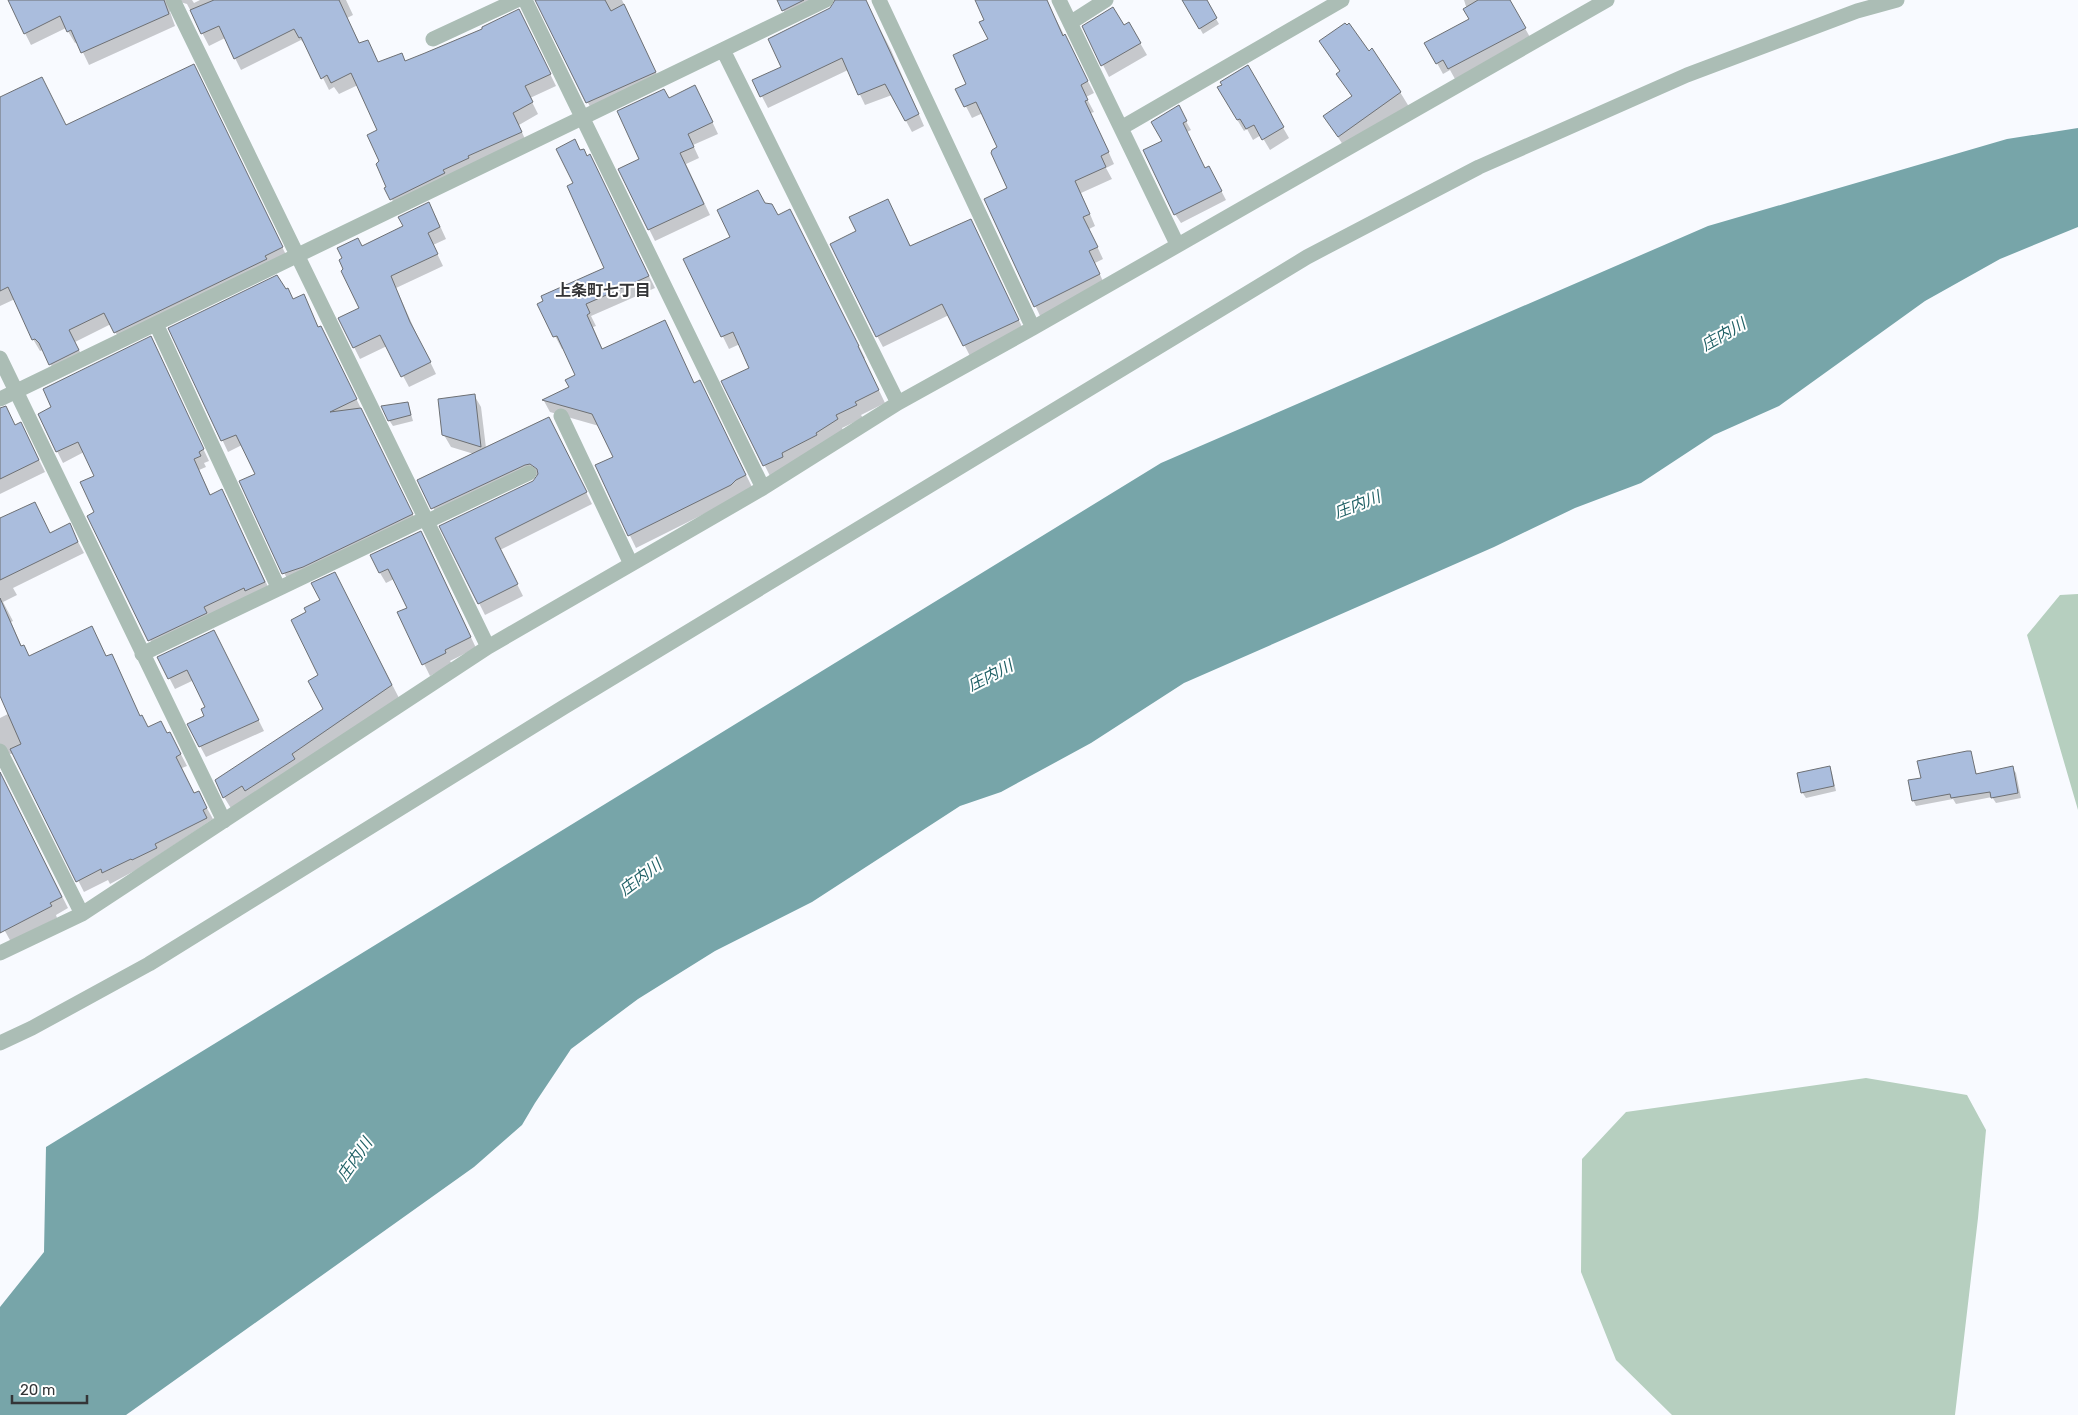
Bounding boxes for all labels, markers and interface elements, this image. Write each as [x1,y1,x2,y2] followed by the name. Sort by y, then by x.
[555,281,651,300] district label: 上条町七丁目
[1698,313,1751,355] water label: 庄内川
[1331,486,1385,522] water label: 庄内川
[965,655,1018,695] water label: 庄内川
[615,854,667,899] water label: 庄内川
[333,1133,377,1184] water label: 庄内川
[12,1372,88,1404] scale bar
[20,1381,55,1399] text: 20 m

